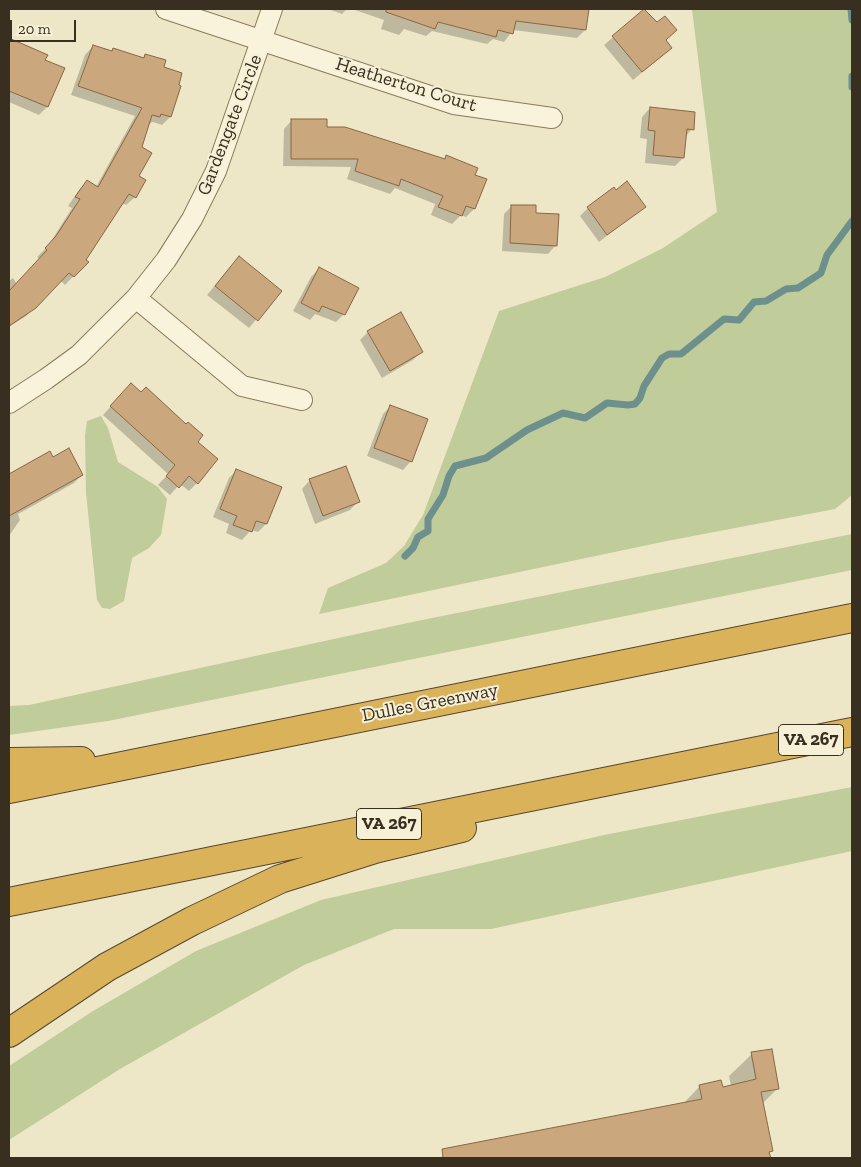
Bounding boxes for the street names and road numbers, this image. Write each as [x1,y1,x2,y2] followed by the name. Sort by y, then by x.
[193,51,267,199] street label: Gardengate Circle
[333,53,479,117] street label: Heatherton Court
[360,679,500,727] street label: Dulles Greenway
[778,724,844,756] road number: VA 267
[356,809,422,840] road number: VA 267

